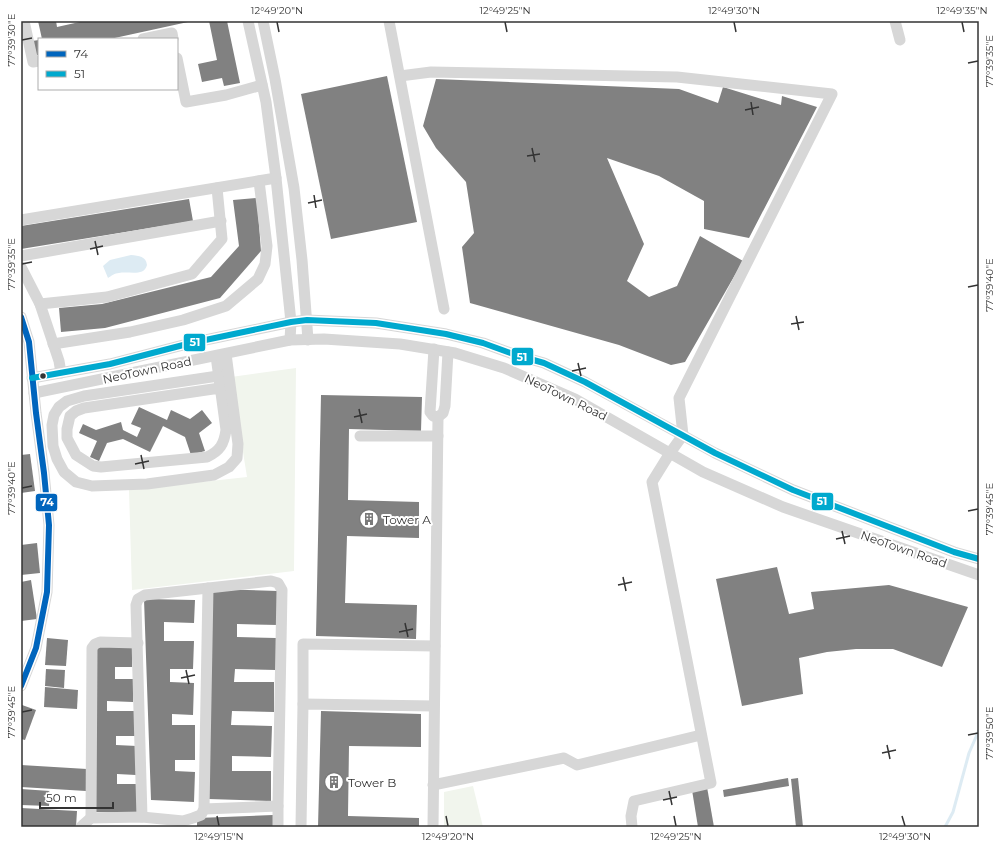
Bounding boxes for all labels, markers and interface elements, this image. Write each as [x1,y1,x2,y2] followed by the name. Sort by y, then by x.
[251,4,303,17] text: 12°49'20"N
[479,4,531,17] text: 12°49'25"N
[708,4,760,17] text: 12°49'30"N
[936,4,988,17] text: 12°49'35"N
[5,13,18,66] text: 77°39'30"E
[983,35,996,87] text: 77°39'35"E
[38,38,178,90] legend
[74,46,88,61] text: 74
[74,66,85,81] text: 51
[5,238,18,290] text: 77°39'35"E
[983,258,996,312] text: 77°39'40"E
[183,333,206,352] line badge: 51
[190,335,200,349] text: 51
[511,347,534,366] line badge: 51
[517,350,527,364] text: 51
[101,353,193,387] street label: NeoTown Road
[522,370,610,424] street label: NeoTown Road
[38,371,48,381] unlabelled marker
[5,461,18,515] text: 77°39'40"E
[983,483,996,535] text: 77°39'45"E
[811,492,834,511] line badge: 51
[35,493,58,512] line badge: 74
[817,494,827,508] text: 51
[40,495,54,509] text: 74
[358,508,380,530] building icon: Tower A
[383,512,431,527] place label: Tower A
[859,527,949,571] street label: NeoTown Road
[5,686,18,738] text: 77°39'45"E
[983,706,996,759] text: 77°39'50"E
[323,771,345,793] building icon: Tower B
[348,775,396,790] place label: Tower B
[40,784,113,810] scale bar
[46,790,77,805] text: 50 m
[194,830,244,843] text: 12°49'15"N
[422,830,474,843] text: 12°49'20"N
[650,830,702,843] text: 12°49'25"N
[879,830,931,843] text: 12°49'30"N

